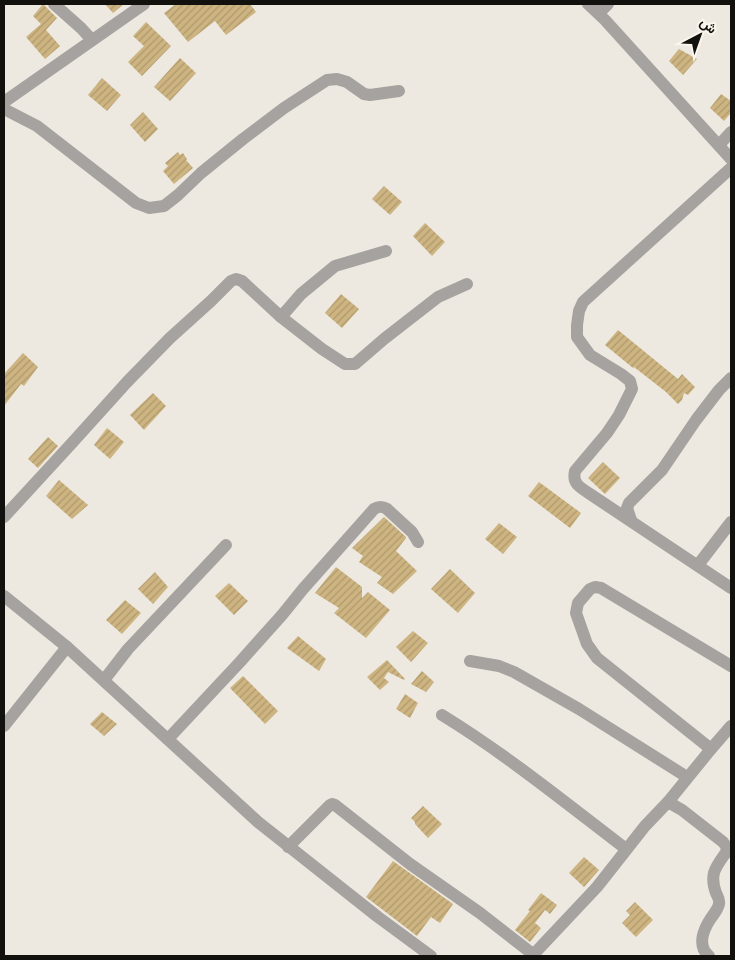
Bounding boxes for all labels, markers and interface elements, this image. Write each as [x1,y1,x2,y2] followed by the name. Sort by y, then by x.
[675,10,725,60] north arrow
[696,13,721,38] text: ش

